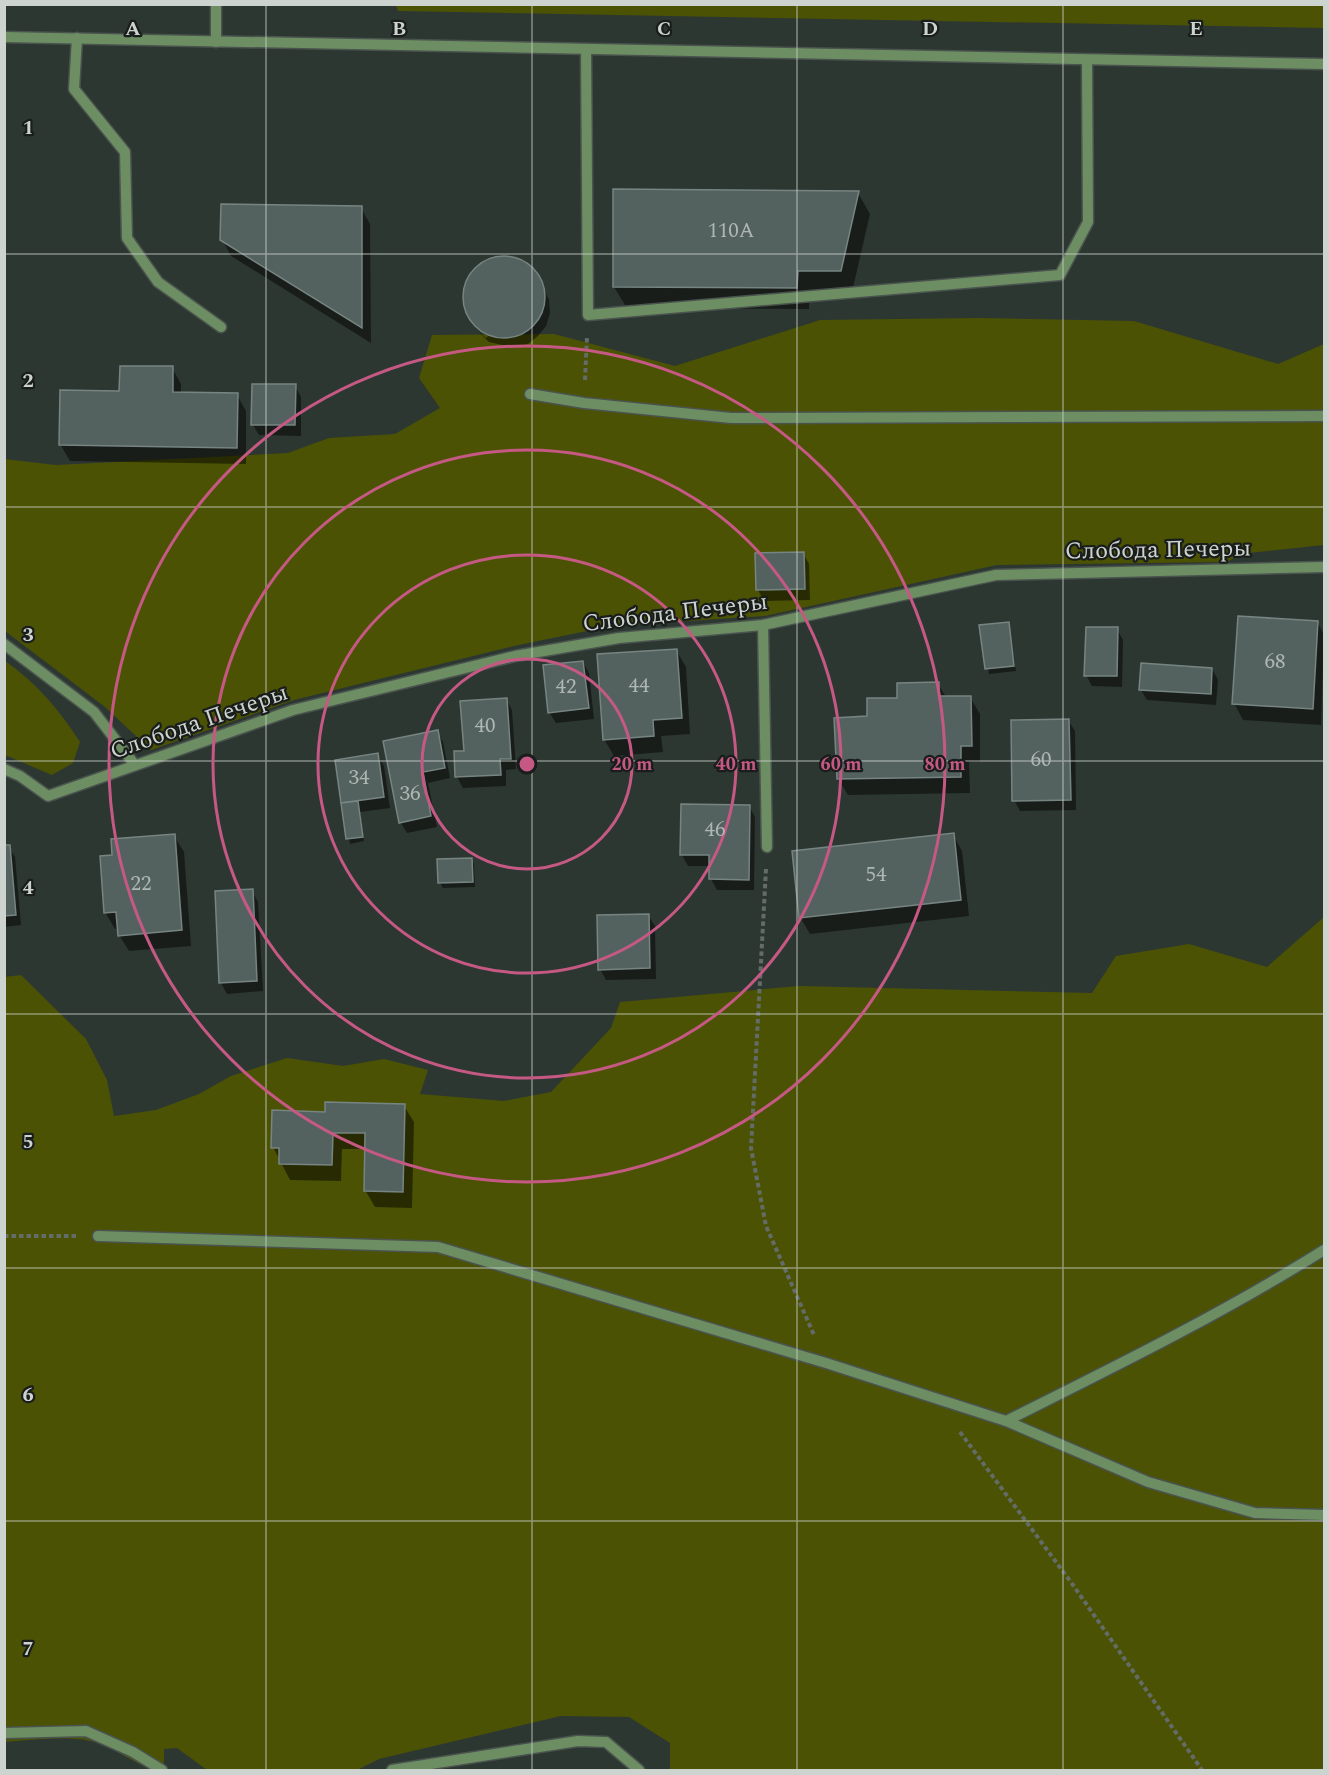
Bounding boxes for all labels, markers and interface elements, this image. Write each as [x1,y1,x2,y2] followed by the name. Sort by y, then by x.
[125,14,141,44] text: A
[392,14,406,44] text: B
[657,14,671,44] text: C
[922,14,938,44] text: D
[1189,14,1203,44] text: E
[22,113,34,143] text: 1
[707,215,755,247] house number: 110А
[22,366,34,396] text: 2
[1065,530,1251,570] street label: Слобода Печеры
[580,584,770,642] street label: Слобода Печеры
[22,620,34,650] text: 3
[1265,646,1286,678] house number: 68
[629,670,650,702] house number: 44
[556,671,577,703] house number: 42
[105,675,293,769] street label: Слобода Печеры
[475,710,496,742] house number: 40
[1031,744,1052,776] house number: 60
[612,751,652,778] text: 20 m
[716,751,756,778] text: 40 m
[821,751,861,778] text: 60 m
[925,751,965,778] text: 80 m
[517,754,537,774] centre of rings
[349,762,370,794] house number: 34
[400,778,421,810] house number: 36
[705,814,726,846] house number: 46
[866,859,887,891] house number: 54
[131,868,152,900] house number: 22
[22,873,34,903] text: 4
[22,1127,34,1157] text: 5
[22,1380,34,1410] text: 6
[22,1634,34,1664] text: 7

